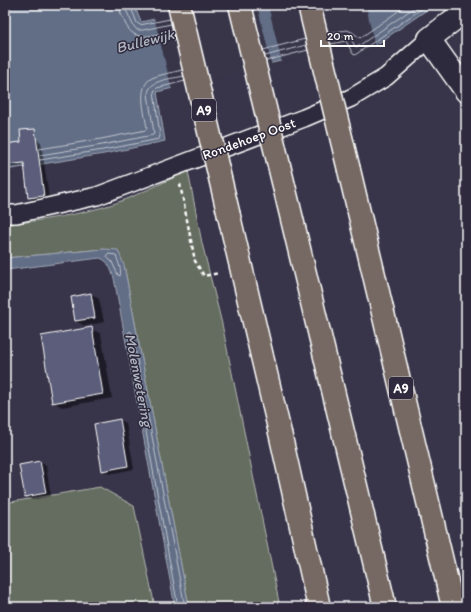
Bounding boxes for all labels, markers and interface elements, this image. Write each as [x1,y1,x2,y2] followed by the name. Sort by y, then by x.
[321,22,384,48] scale bar
[114,25,177,57] water label: Bullewijk
[327,29,354,43] text: 20 m
[192,99,216,121] road number: A9
[200,114,298,164] street label: Rondehoep Oost
[121,332,157,430] water label: Molenwetering
[389,377,413,399] road number: A9

